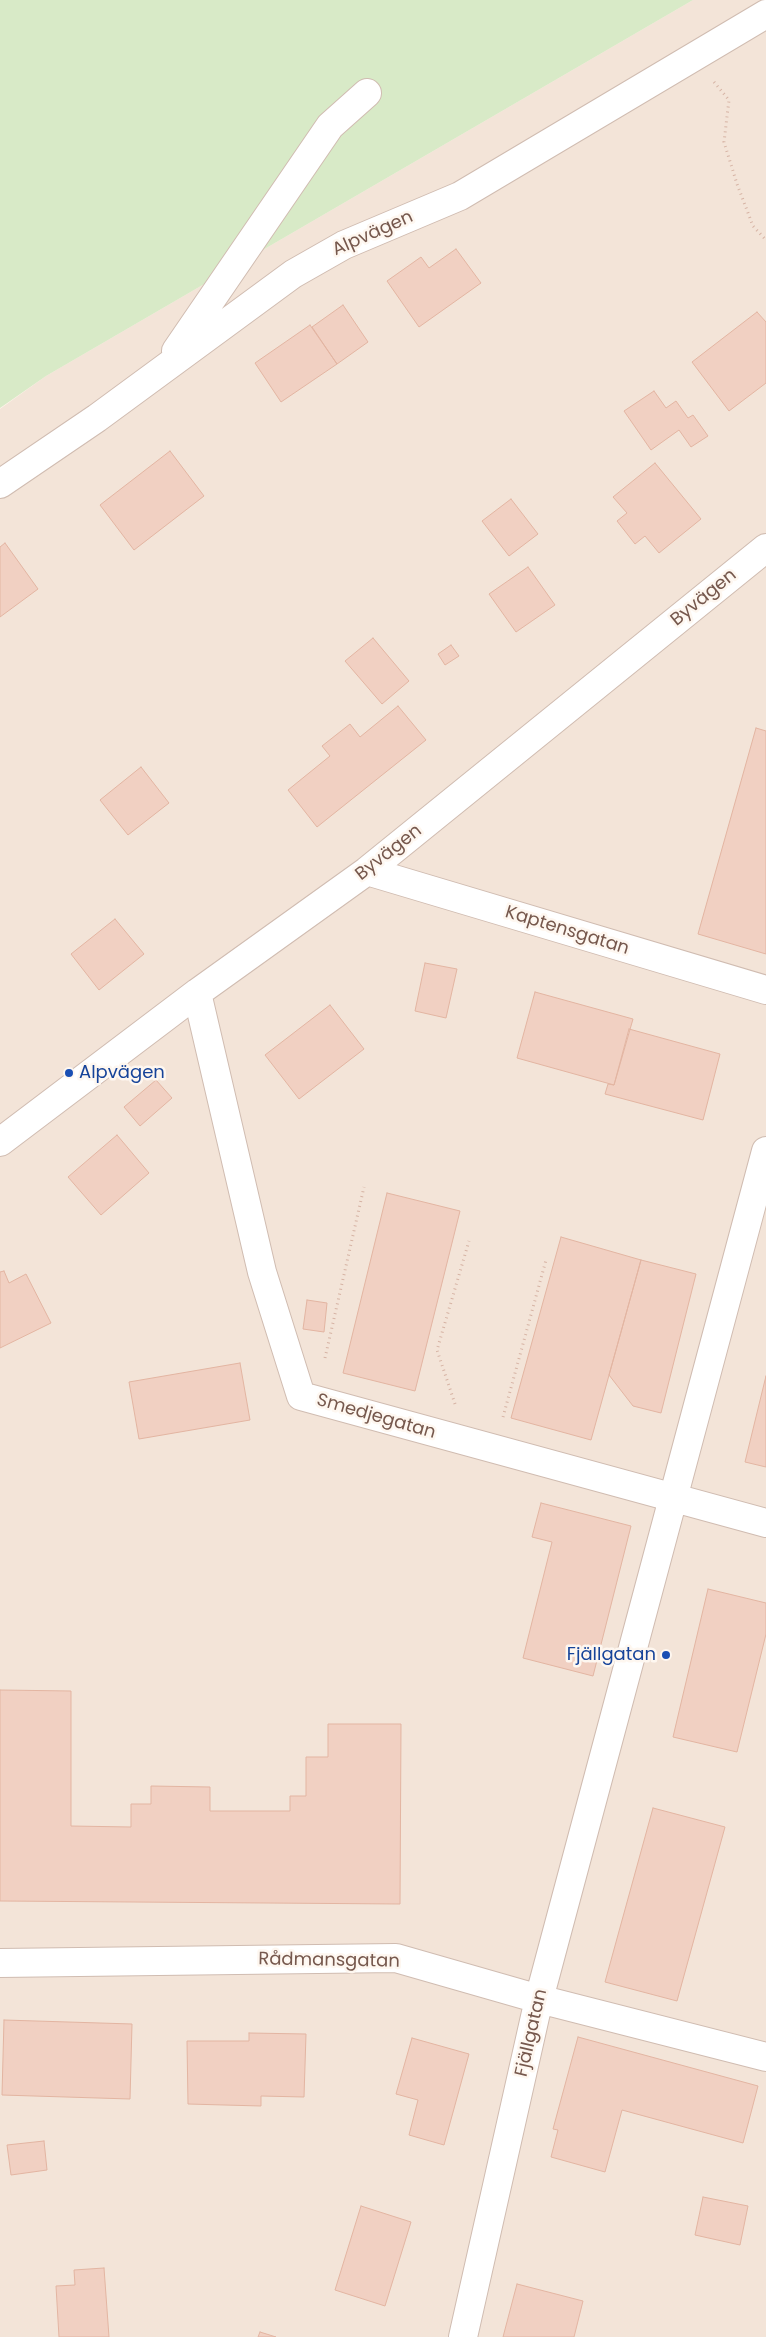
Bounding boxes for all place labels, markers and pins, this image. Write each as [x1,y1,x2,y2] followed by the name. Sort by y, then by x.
[79,1062,165,1084] place label: Alpvägen
[63,1067,75,1079] marker: Alpvägen
[567,1644,656,1666] place label: Fjällgatan
[660,1649,672,1661] marker: Fjällgatan

